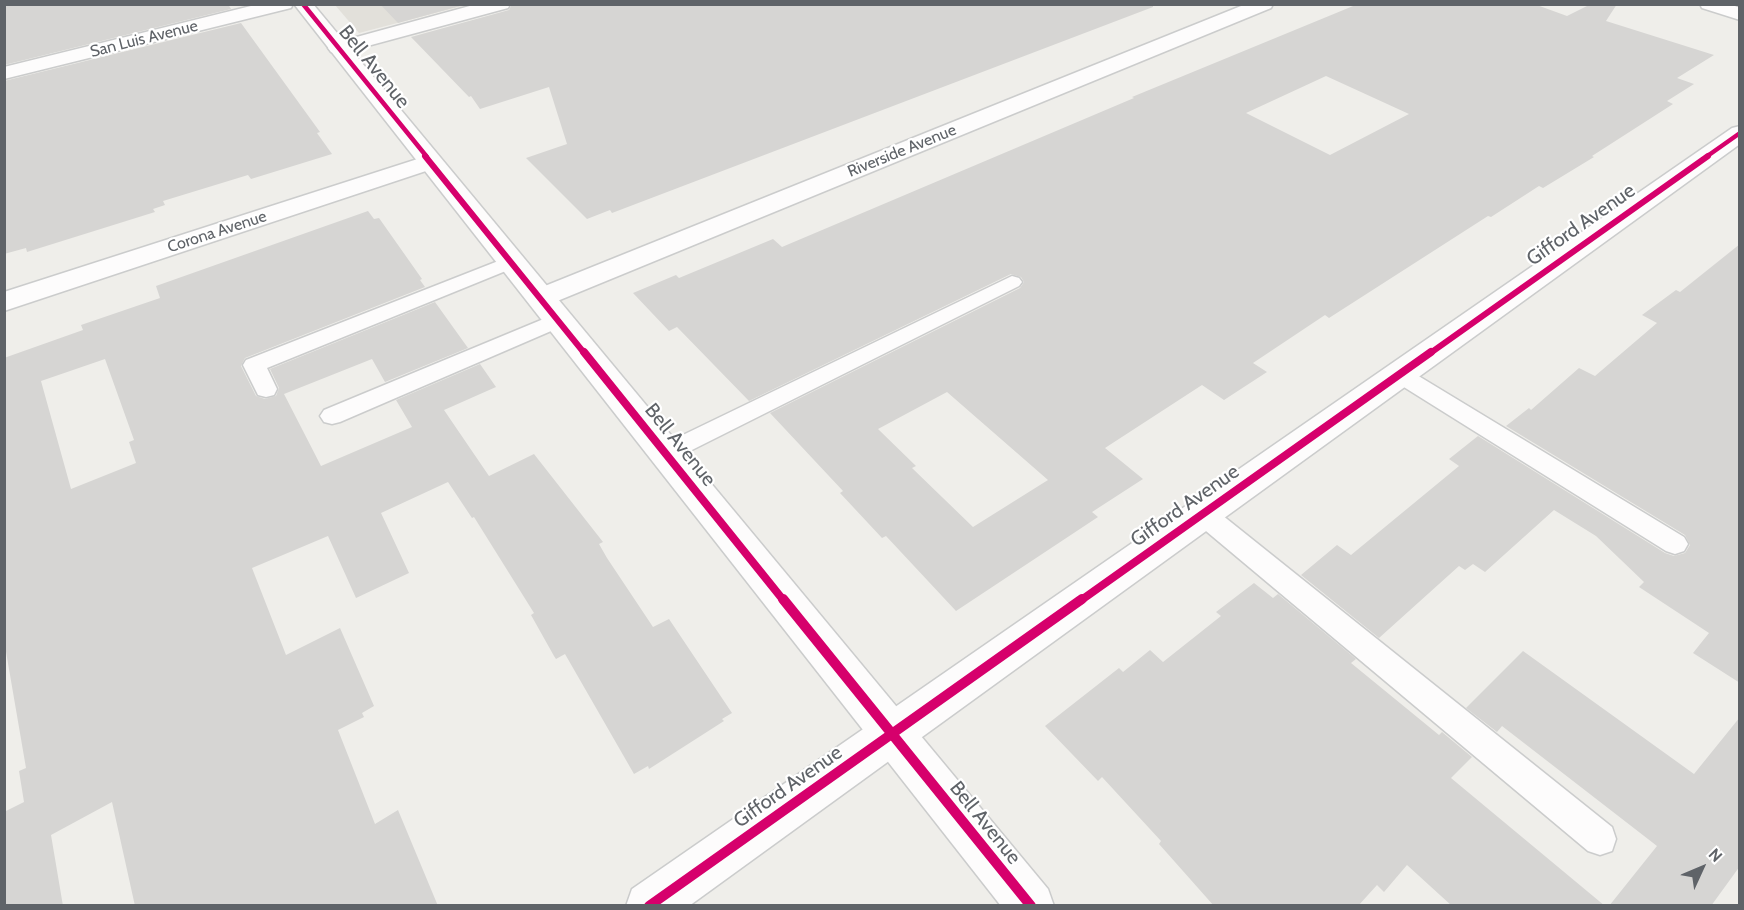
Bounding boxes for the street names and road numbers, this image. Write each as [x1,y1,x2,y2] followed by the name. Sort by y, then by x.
[88,16,200,62] street label: San Luis Avenue
[333,21,415,113] street label: Bell Avenue
[845,120,959,182] street label: Riverside Avenue
[1522,179,1640,271] street label: Gifford Avenue
[165,207,269,257] street label: Corona Avenue
[639,399,721,491] street label: Bell Avenue
[1126,460,1244,552] street label: Gifford Avenue
[729,741,847,833] street label: Gifford Avenue
[944,777,1026,869] street label: Bell Avenue

